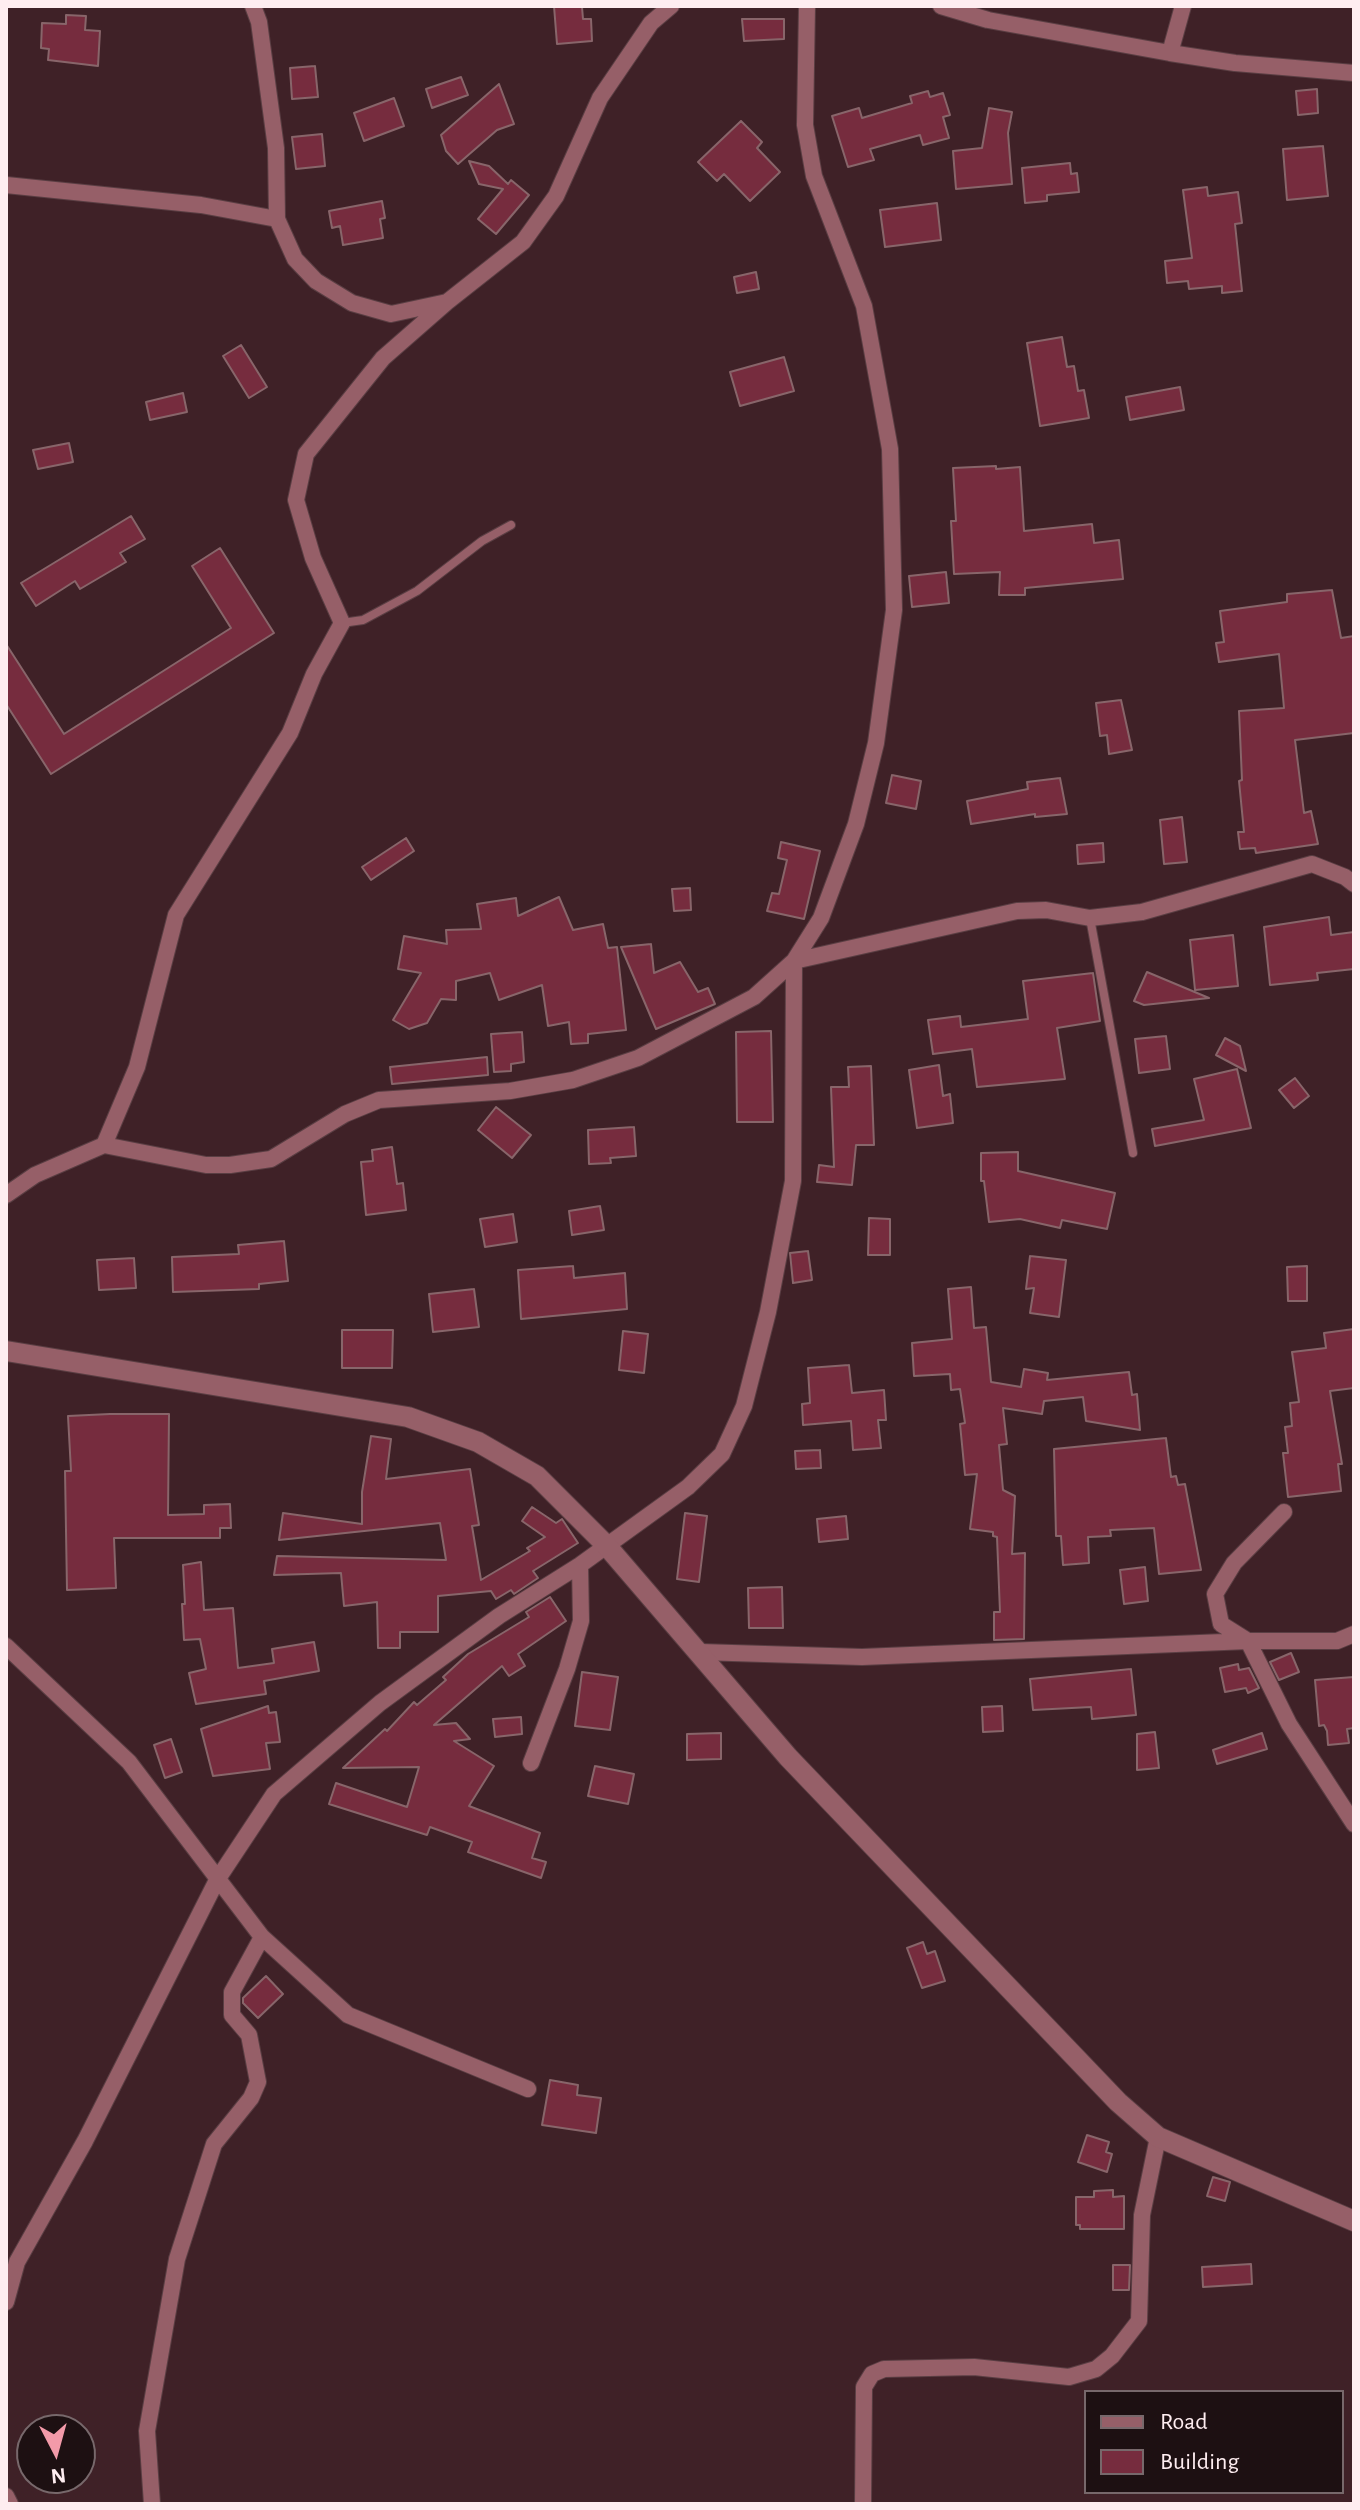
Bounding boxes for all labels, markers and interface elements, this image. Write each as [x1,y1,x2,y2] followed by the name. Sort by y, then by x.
[1084,2390,1344,2494] legend
[1160,2410,1208,2434] text: Road
[16,2414,96,2494] north arrow
[1160,2450,1239,2474] text: Building
[50,2464,67,2488] text: N

